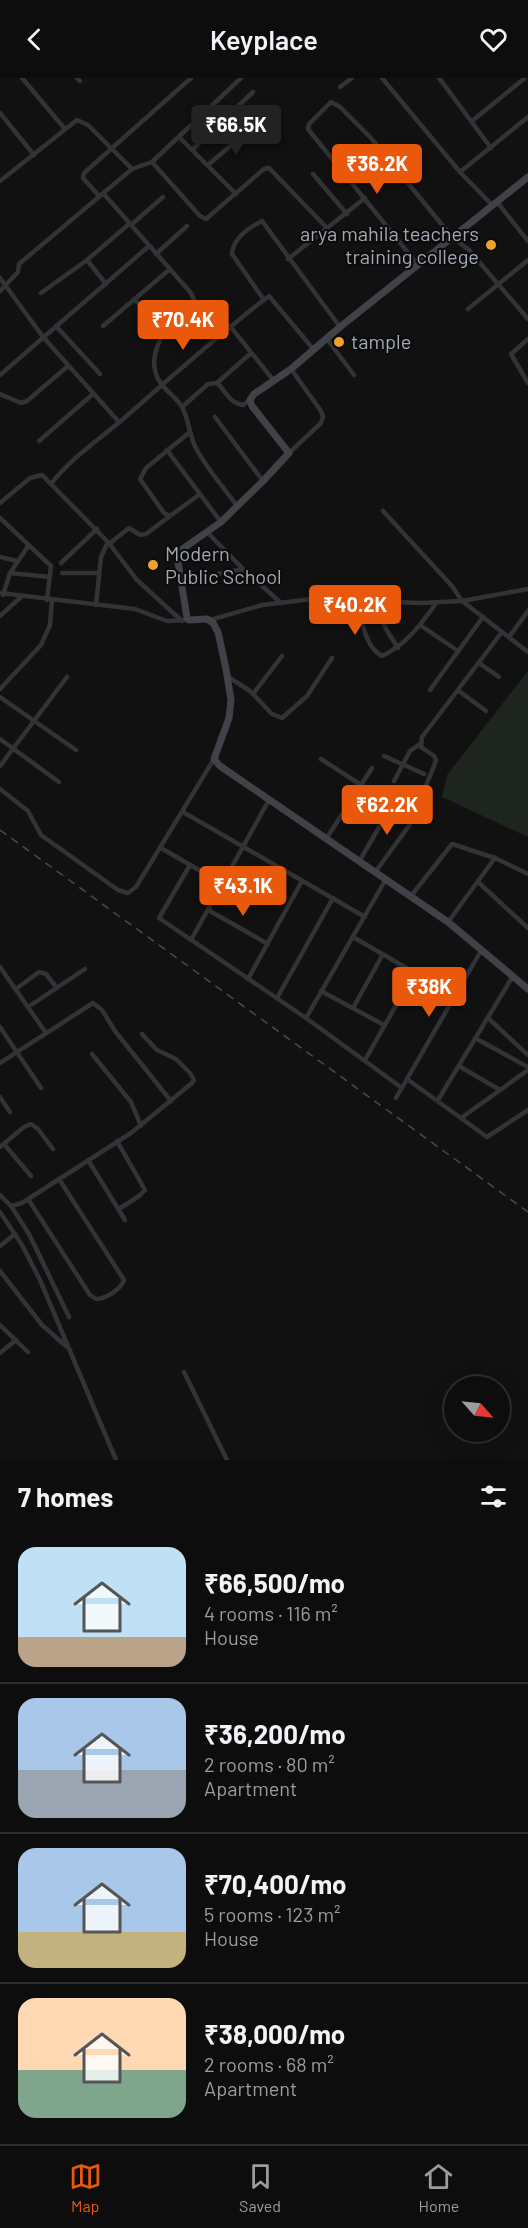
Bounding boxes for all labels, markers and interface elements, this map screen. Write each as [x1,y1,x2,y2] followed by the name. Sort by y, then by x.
[18,23,51,56] icon: back
[210,23,318,55] text: Keyplace
[477,23,510,56] icon: heart
[187,105,285,156] pin: ₹66.5K
[205,112,267,136] text: ₹66.5K
[328,144,426,195] pin: ₹36.2K
[346,151,408,175] text: ₹36.2K
[300,221,479,268] place label: arya mahila teachers training college
[484,238,498,252] marker: arya mahila teachers training college
[134,300,232,351] pin: ₹70.4K
[152,307,214,331] text: ₹70.4K
[351,329,411,353] place label: tample
[332,335,346,349] marker: tample
[165,541,282,588] place label: Modern Public School
[146,558,160,572] marker: Modern Public School
[306,585,404,636] pin: ₹40.2K
[323,592,387,616] text: ₹40.2K
[338,785,436,836] pin: ₹62.2K
[356,792,418,816] text: ₹62.2K
[194,866,292,917] pin: ₹43.1K
[213,873,273,897] text: ₹43.1K
[393,967,465,1018] pin: ₹38K
[406,974,452,998] text: ₹38K
[444,1376,510,1442] north arrow
[444,1376,510,1442] map controls
[477,1480,510,1513] icon: filters
[18,1481,113,1512] text: 7 homes
[204,1567,345,1598] text: ₹66,500/mo
[66,1571,138,1643] icon: home
[204,1601,338,1625] text: 4 rooms · 116 m²
[204,1625,259,1649] text: House
[204,1718,346,1749] text: ₹36,200/mo
[66,1722,138,1794] icon: home
[204,1752,335,1776] text: 2 rooms · 80 m²
[204,1776,297,1800] text: Apartment
[204,1868,347,1899] text: ₹70,400/mo
[66,1872,138,1944] icon: home
[204,1902,341,1926] text: 5 rooms · 123 m²
[204,1926,259,1950] text: House
[204,2018,345,2049] text: ₹38,000/mo
[66,2022,138,2094] icon: home
[204,2052,334,2076] text: 2 rooms · 68 m²
[204,2076,297,2100] text: Apartment
[69,2160,102,2215] tab: Map
[239,2160,281,2215] tab: Saved
[418,2160,459,2215] tab: Home

